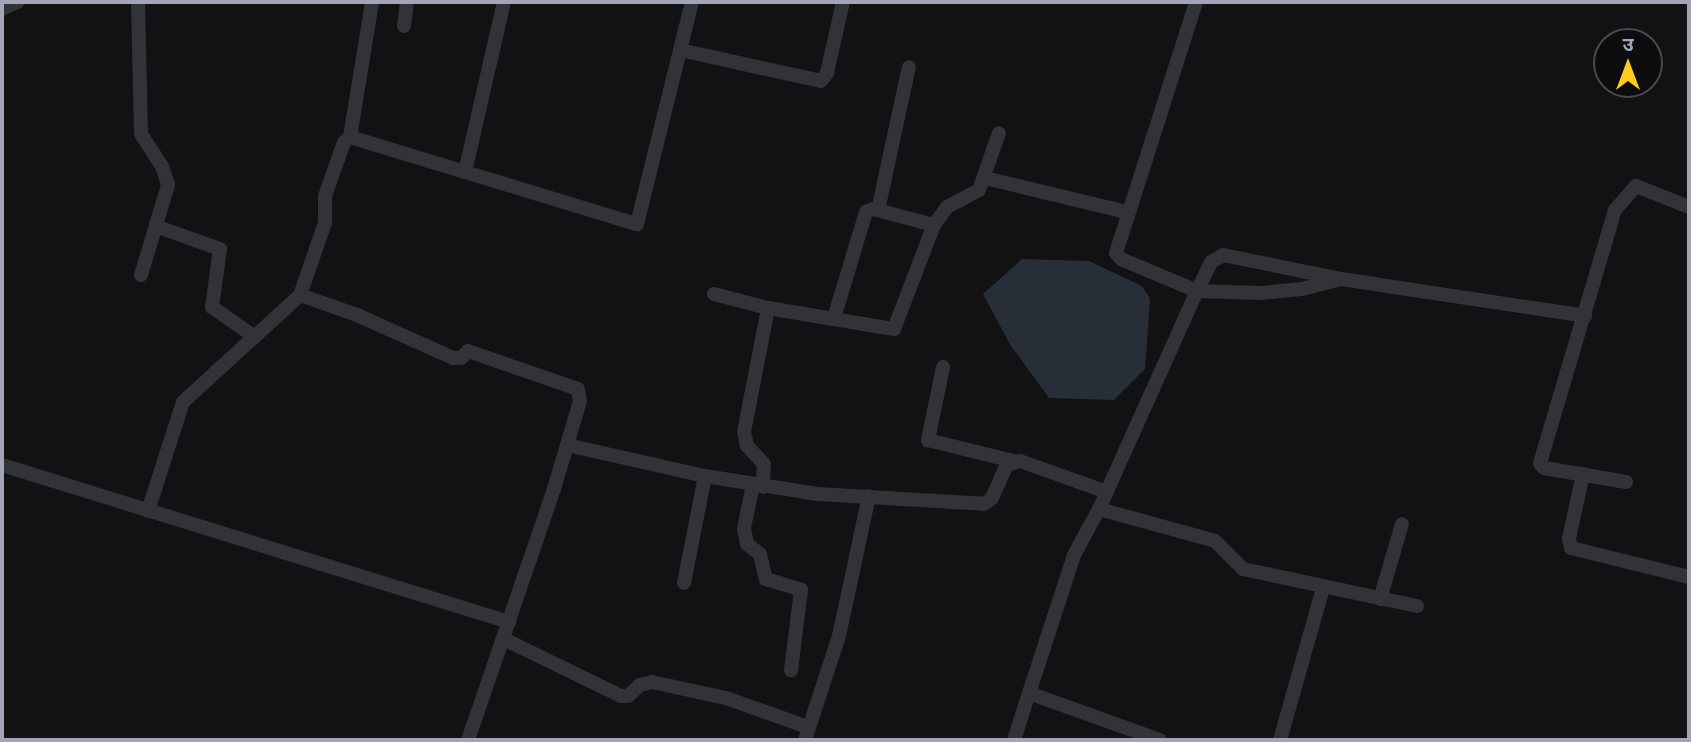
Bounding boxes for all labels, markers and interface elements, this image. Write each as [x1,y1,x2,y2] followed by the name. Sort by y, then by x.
[1593,28,1663,98] north arrow
[1622,32,1634,56] text: उ

